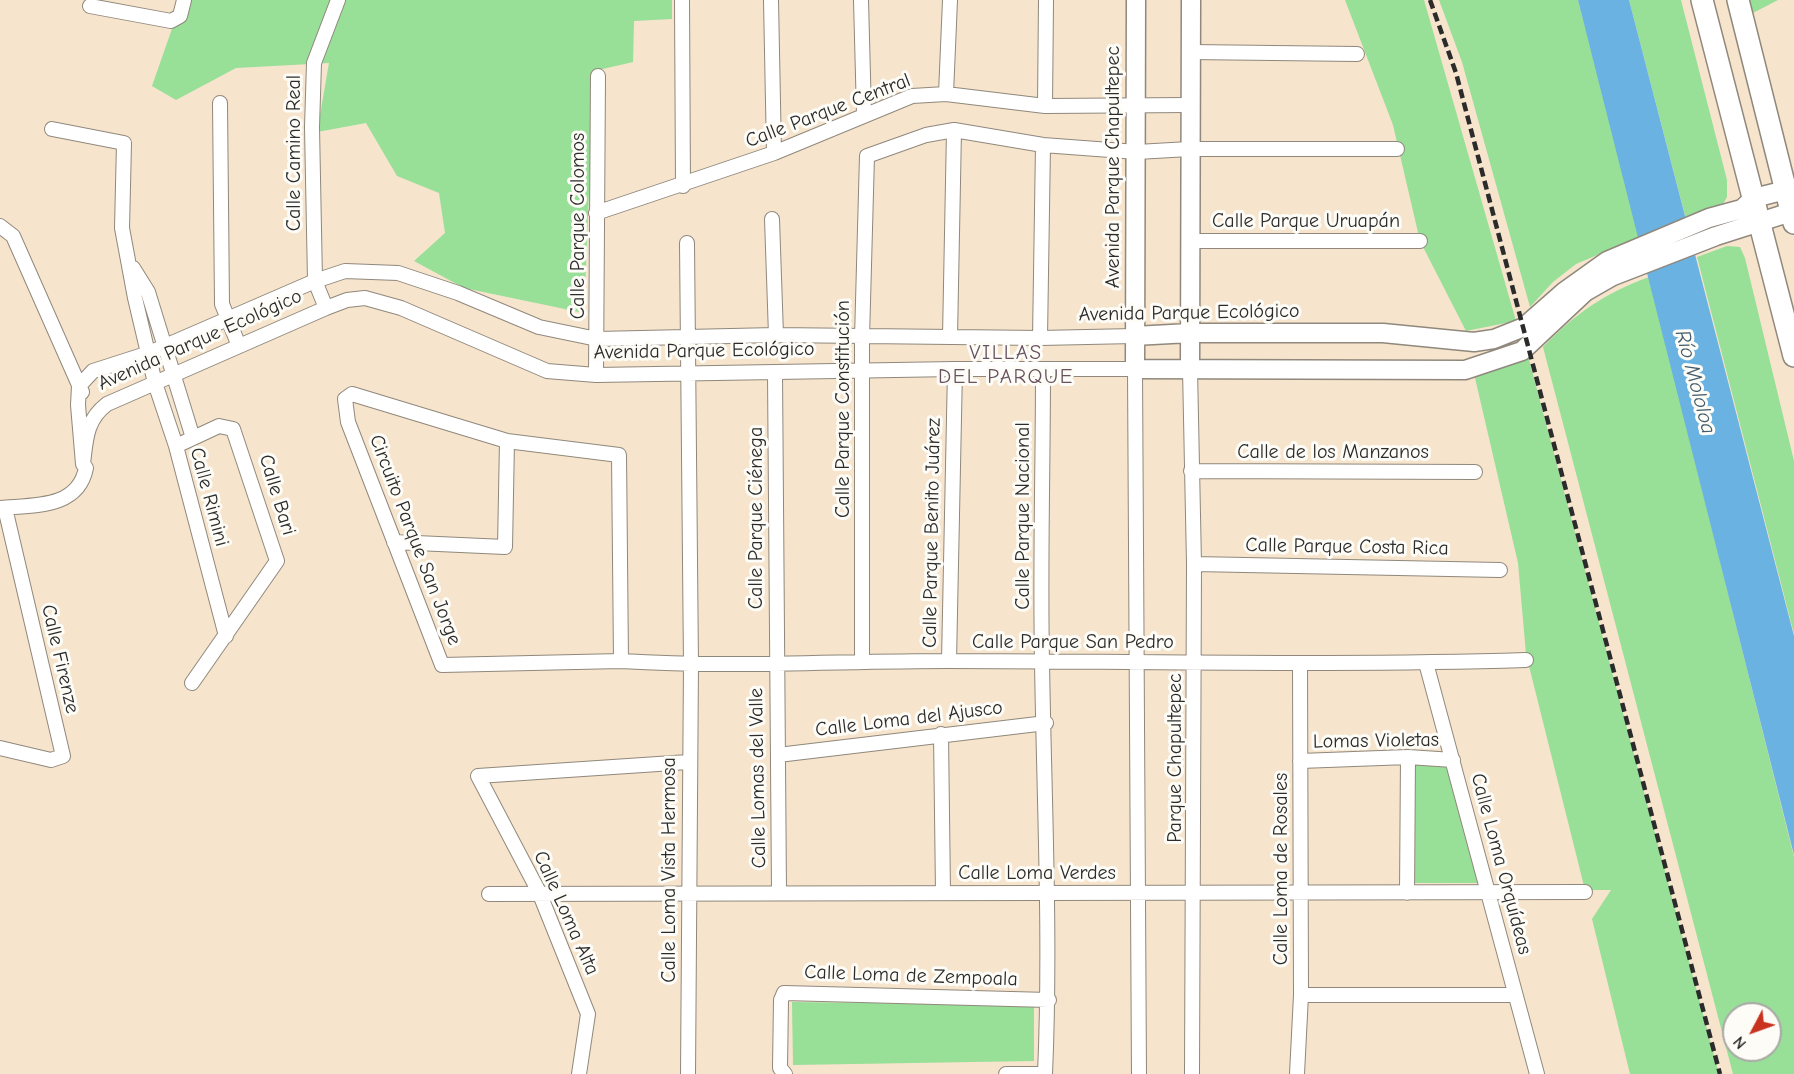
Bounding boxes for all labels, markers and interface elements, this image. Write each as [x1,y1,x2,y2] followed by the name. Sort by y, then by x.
[1101,46,1125,288] street label: Avenida Parque Chapultepec
[742,68,914,154] street label: Calle Parque Central
[282,75,306,231] street label: Calle Camino Real
[566,133,590,319] street label: Calle Parque Colomos
[1212,209,1400,233] street label: Calle Parque Uruapán
[94,284,306,396] street label: Avenida Parque Ecológico
[1078,299,1300,327] street label: Avenida Parque Ecológico
[831,300,855,518] street label: Calle Parque Constitución
[1669,327,1721,437] water label: Río Mololoa
[593,337,815,365] street label: Avenida Parque Ecológico
[938,340,1074,390] district label: VILLAS DEL PARQUE
[918,418,946,648] street label: Calle Parque Benito Juárez
[1011,422,1035,610] street label: Calle Parque Nacional
[744,427,768,609] street label: Calle Parque Ciénega
[364,431,466,649] street label: Circuito Parque San Jorge
[1237,440,1429,464] street label: Calle de los Manzanos
[184,445,234,549] street label: Calle Rimini
[253,452,301,538] street label: Calle Bari
[1245,533,1449,561] street label: Calle Parque Costa Rica
[36,602,84,716] street label: Calle Firenze
[972,630,1174,654] street label: Calle Parque San Pedro
[1163,673,1187,843] street label: Parque Chapultepec
[744,688,772,868] street label: Calle Lomas del Valle
[814,696,1004,742] street label: Calle Loma del Ajusco
[1313,728,1439,754] street label: Lomas Violetas
[657,757,681,983] street label: Calle Loma Vista Hermosa
[1465,771,1537,957] street label: Calle Loma Orquídeas
[1269,773,1293,965] street label: Calle Loma de Rosales
[528,847,604,979] street label: Calle Loma Alta
[958,861,1116,885] street label: Calle Loma Verdes
[804,960,1018,992] street label: Calle Loma de Zempoala
[1722,1002,1782,1062] north arrow
[1730,1033,1750,1052] text: N

